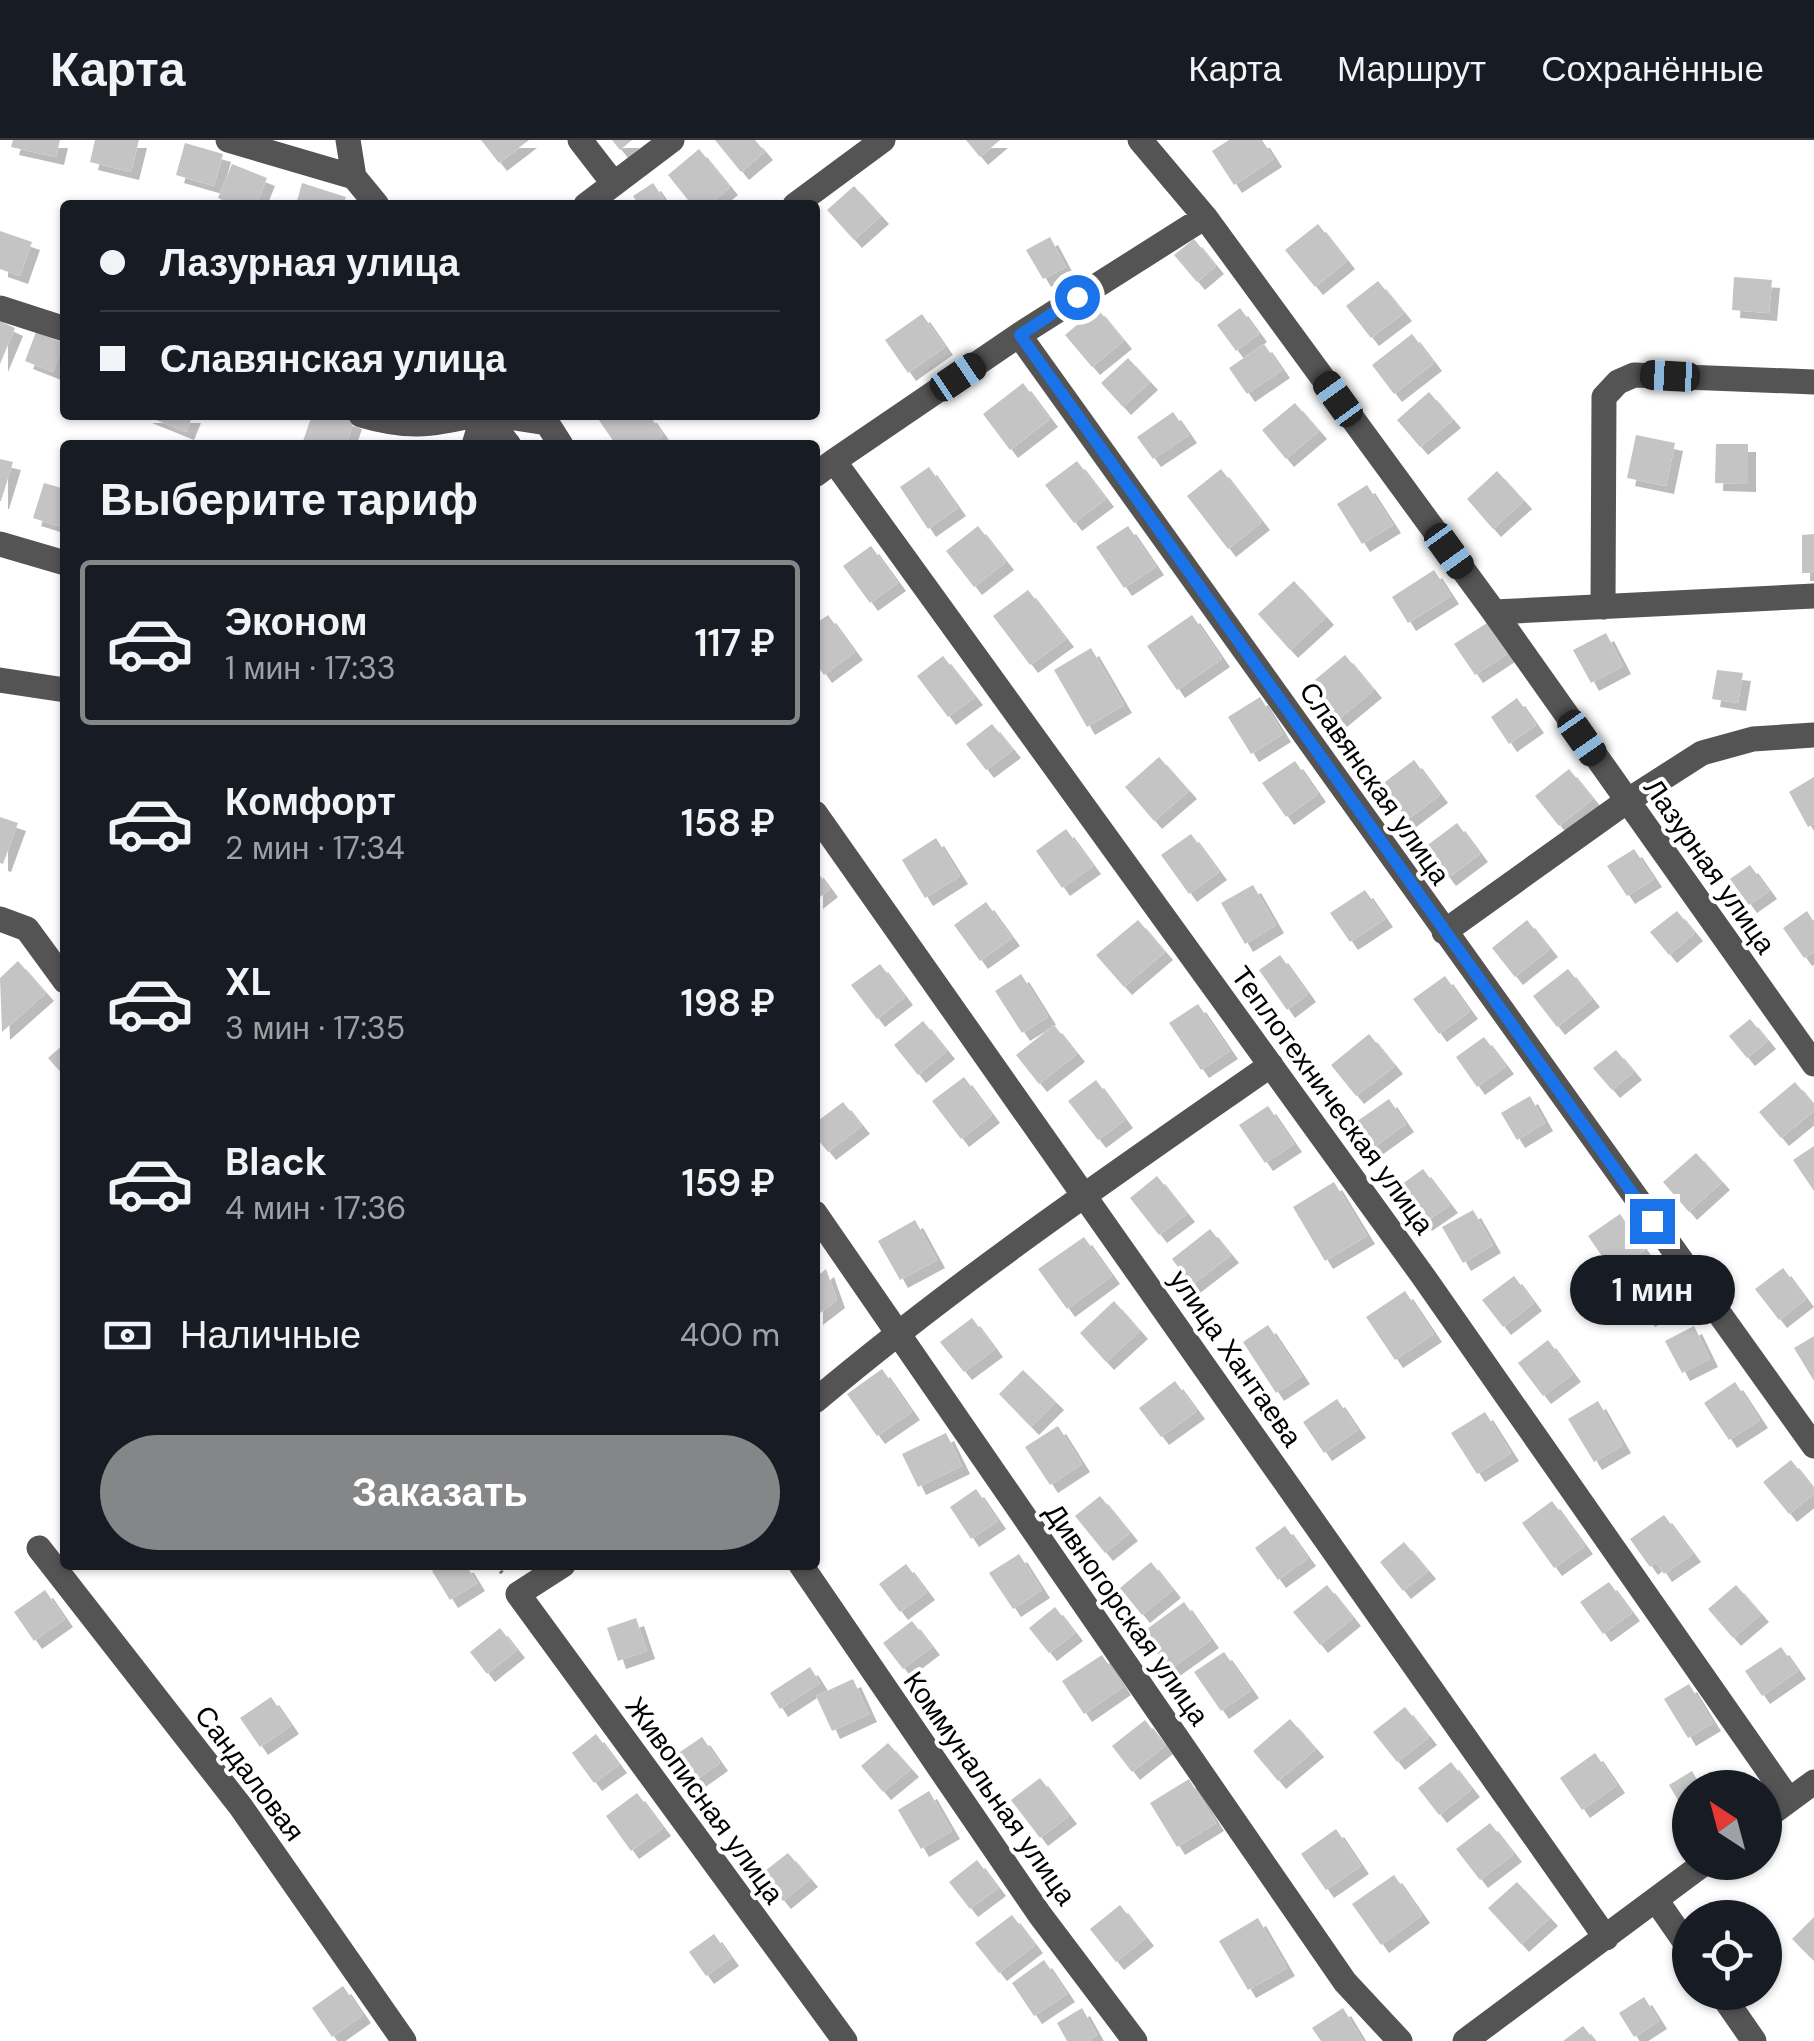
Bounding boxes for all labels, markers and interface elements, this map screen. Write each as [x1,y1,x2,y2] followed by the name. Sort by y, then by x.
[50,38,185,101] text: Карта
[1188,46,1282,92] text: Карта
[1337,46,1486,92] text: Маршрут
[1541,46,1764,92] text: Сохранённые
[160,238,459,288] text: Лазурная улица
[1055,275,1100,320] route start
[160,334,506,384] text: Славянская улица
[925,348,991,406] car
[1639,359,1701,393] car
[1308,366,1368,432] car
[100,470,478,529] text: Выберите тариф
[1419,518,1479,584] car
[225,597,368,647] text: Эконом
[105,598,195,688] icon: car
[694,618,775,668] text: 117 ₽
[225,647,396,689] text: 1 мин · 17:33
[1291,675,1459,892] street label: Славянская улица
[1553,705,1611,771] car
[1635,771,1784,962] street label: Лазурная улица
[225,777,396,827] text: Комфорт
[105,778,195,868] icon: car
[681,798,775,848] text: 158 ₽
[225,827,405,869] text: 2 мин · 17:34
[225,957,272,1007] text: XL
[105,958,195,1048] icon: car
[1223,959,1443,1242] street label: Теплотехническая улица
[681,978,775,1028] text: 198 ₽
[225,1007,405,1049] text: 3 мин · 17:35
[225,1137,327,1187] text: Black
[105,1138,195,1228] icon: car
[681,1158,775,1208] text: 159 ₽
[225,1187,406,1229] text: 4 мин · 17:36
[1630,1199,1675,1244] route end
[1570,1256,1734,1326] callout: 1 мин
[1161,1263,1311,1454] street label: улица Хантаева
[1612,1269,1693,1311] text: 1 мин
[100,1308,155,1363] icon: cash
[180,1310,361,1360] text: Наличные
[680,1314,780,1356] text: 400 m
[100,1435,780,1550] button: Заказать
[1036,1496,1217,1733] street label: Дивногорская улица
[895,1664,1085,1913] street label: Коммунальная улица
[617,1689,792,1911] street label: Живописная улица
[186,1698,313,1849] street label: Сандаловая
[1672,1770,1782,1880] north arrow
[1672,1770,1782,2010] map controls
[1672,1900,1782,2010] button: locate

